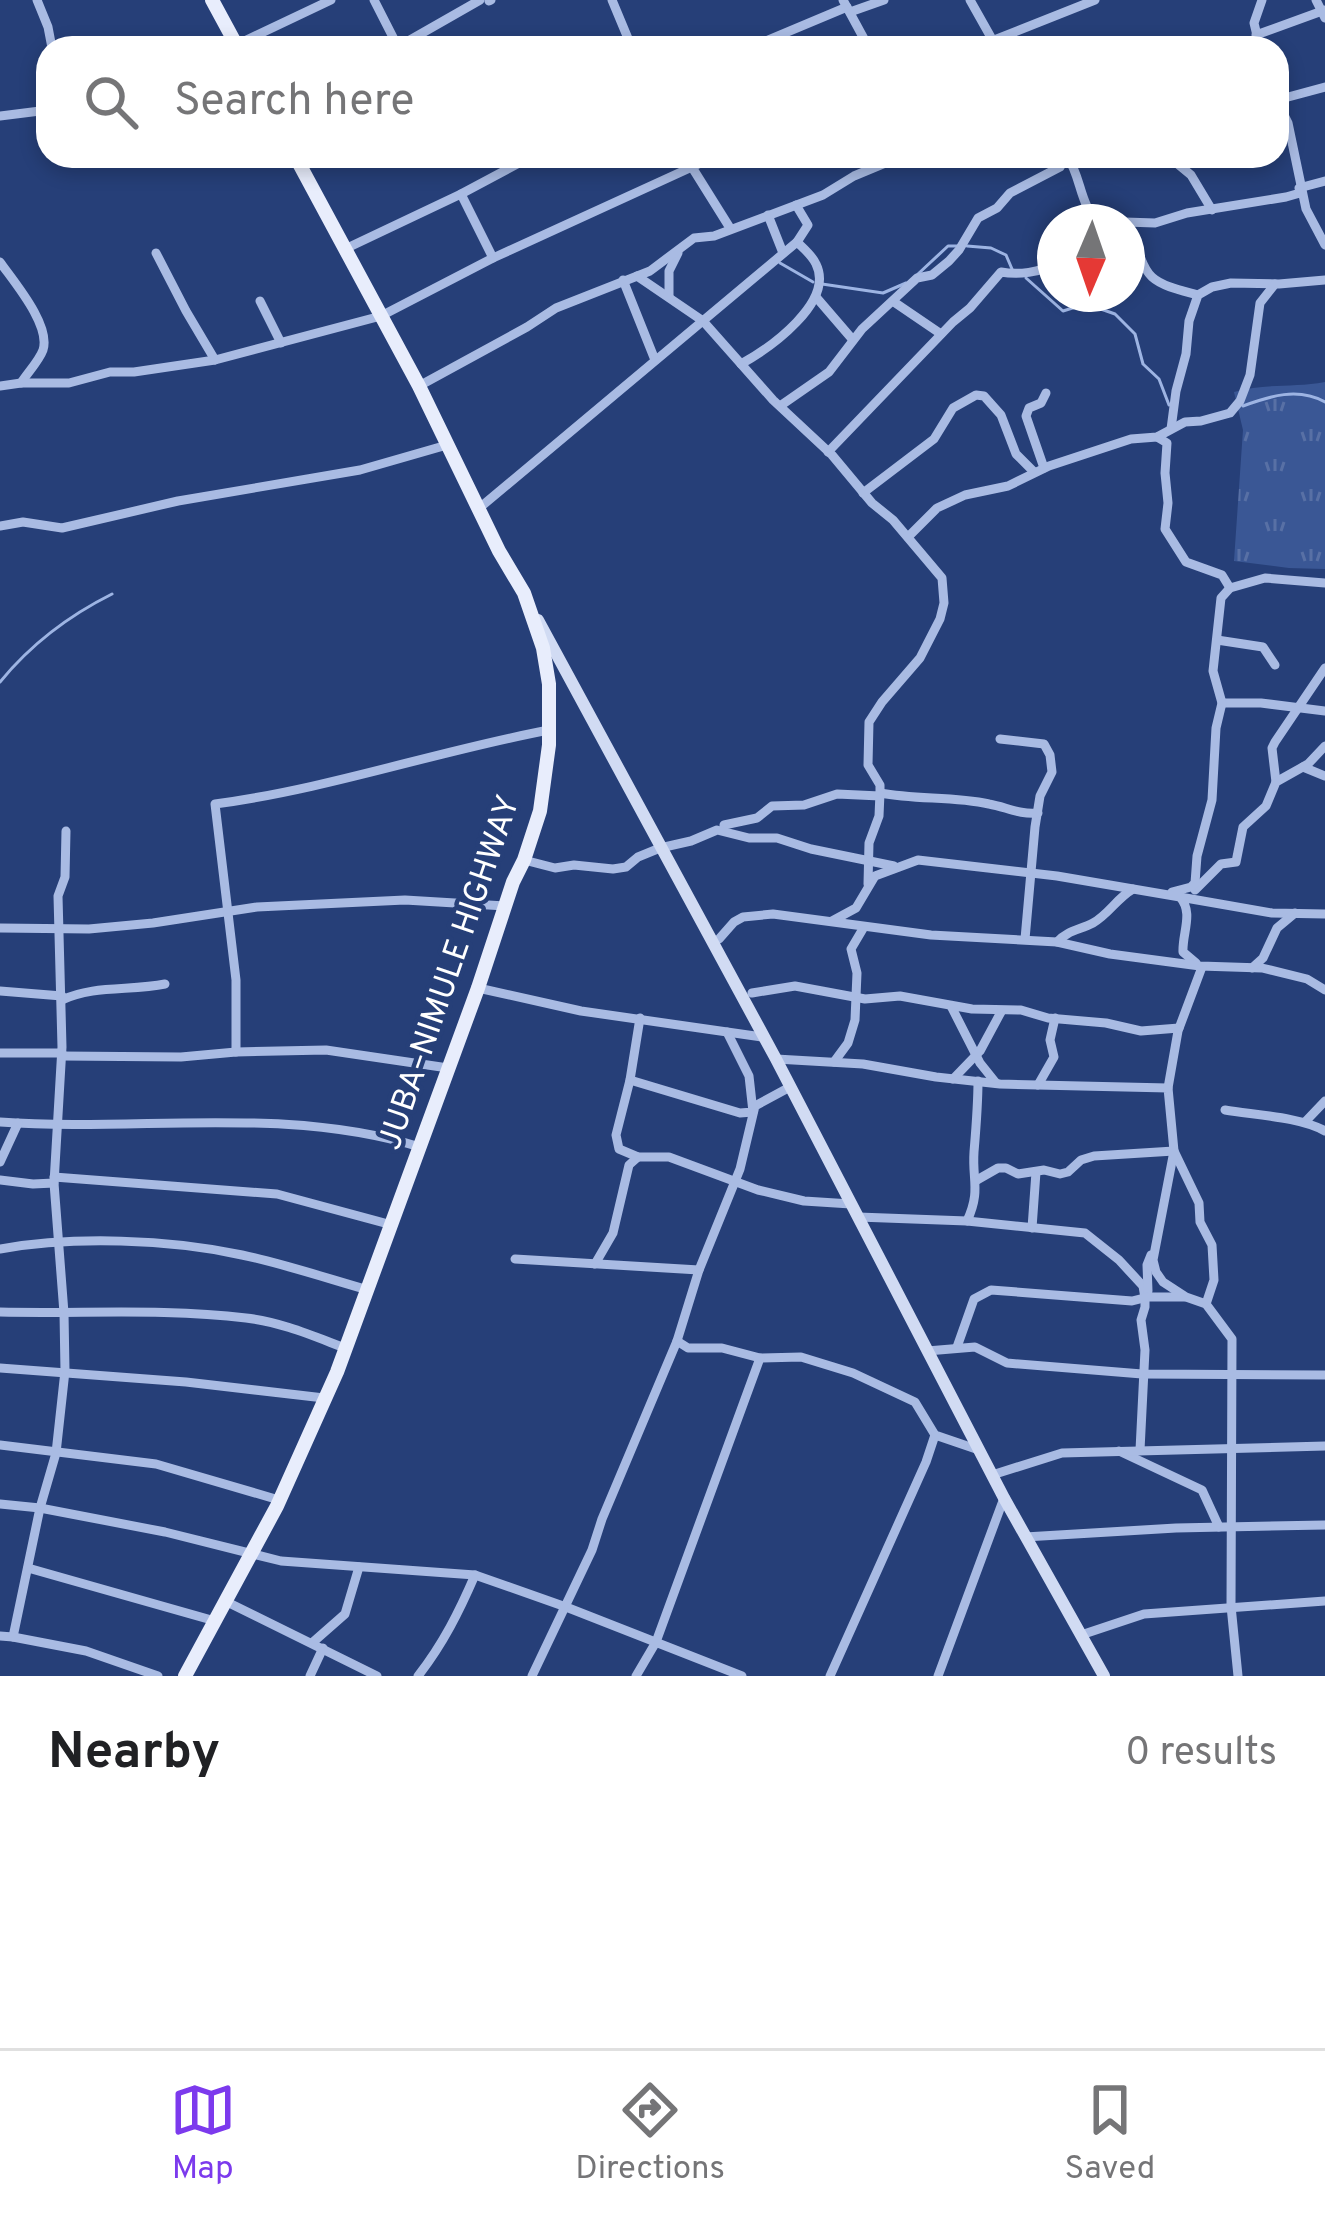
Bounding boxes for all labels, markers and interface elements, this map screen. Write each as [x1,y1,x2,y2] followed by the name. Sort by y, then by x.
[36,36,1289,168] search box
[78,69,144,135] icon: search
[174,74,414,131] text: Search here
[1037,204,1145,312] north arrow
[371,790,531,1156] street label: JUBA–NIMULE HIGHWAY
[48,1722,220,1787] text: Nearby
[1125,1730,1277,1779] text: 0 results
[170,2077,236,2191] tab: Map
[575,2077,725,2191] tab: Directions
[1065,2077,1155,2191] tab: Saved

